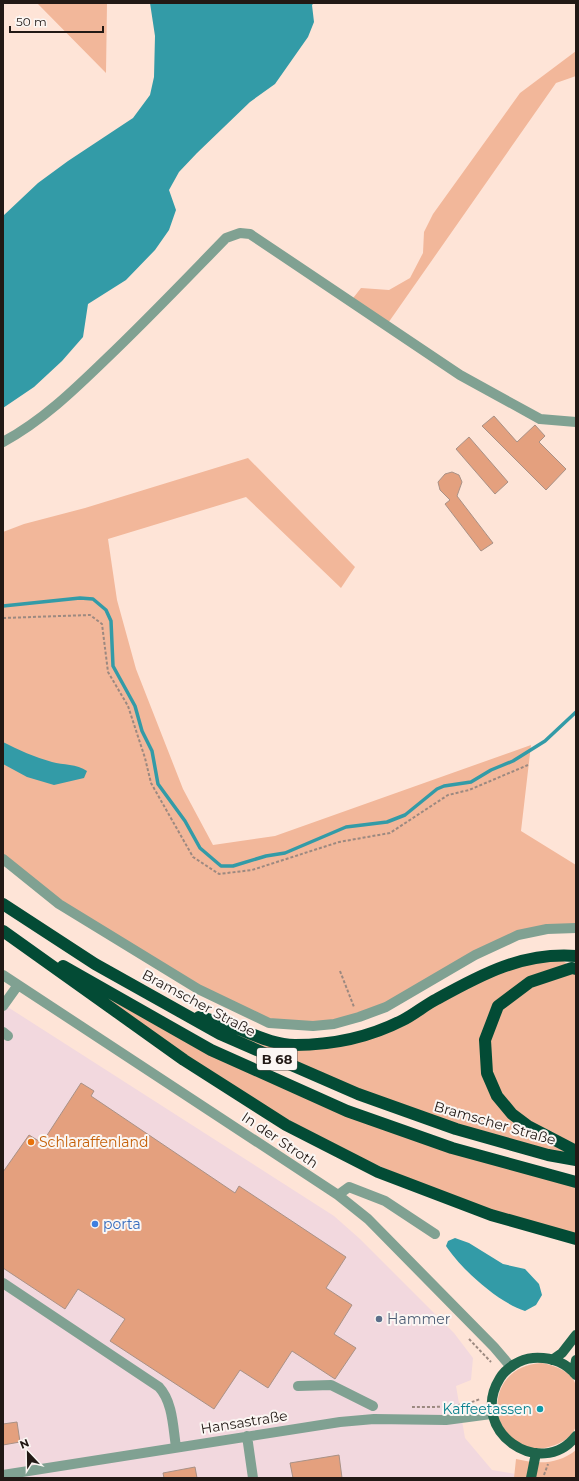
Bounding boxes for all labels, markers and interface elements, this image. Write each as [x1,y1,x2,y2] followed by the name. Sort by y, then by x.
[10,8,103,34] scale bar
[16,14,47,29] text: 50 m
[139,965,259,1041] street label: Bramscher Straße
[257,1048,297,1070] road number: B 68
[432,1097,558,1149] street label: Bramscher Straße
[238,1108,322,1172] street label: In der Stroth
[39,1133,148,1151] place label: Schlaraffenland
[26,1137,36,1147] marker: Schlaraffenland
[103,1215,141,1233] place label: porta
[90,1219,100,1229] marker: porta
[387,1310,451,1328] place label: Hammer
[374,1314,384,1324] marker: Hammer
[442,1400,532,1418] place label: Kaffeetassen
[535,1404,545,1414] marker: Kaffeetassen
[199,1406,289,1438] street label: Hansastraße
[8,1433,48,1473] north arrow
[18,1436,31,1452] text: N

